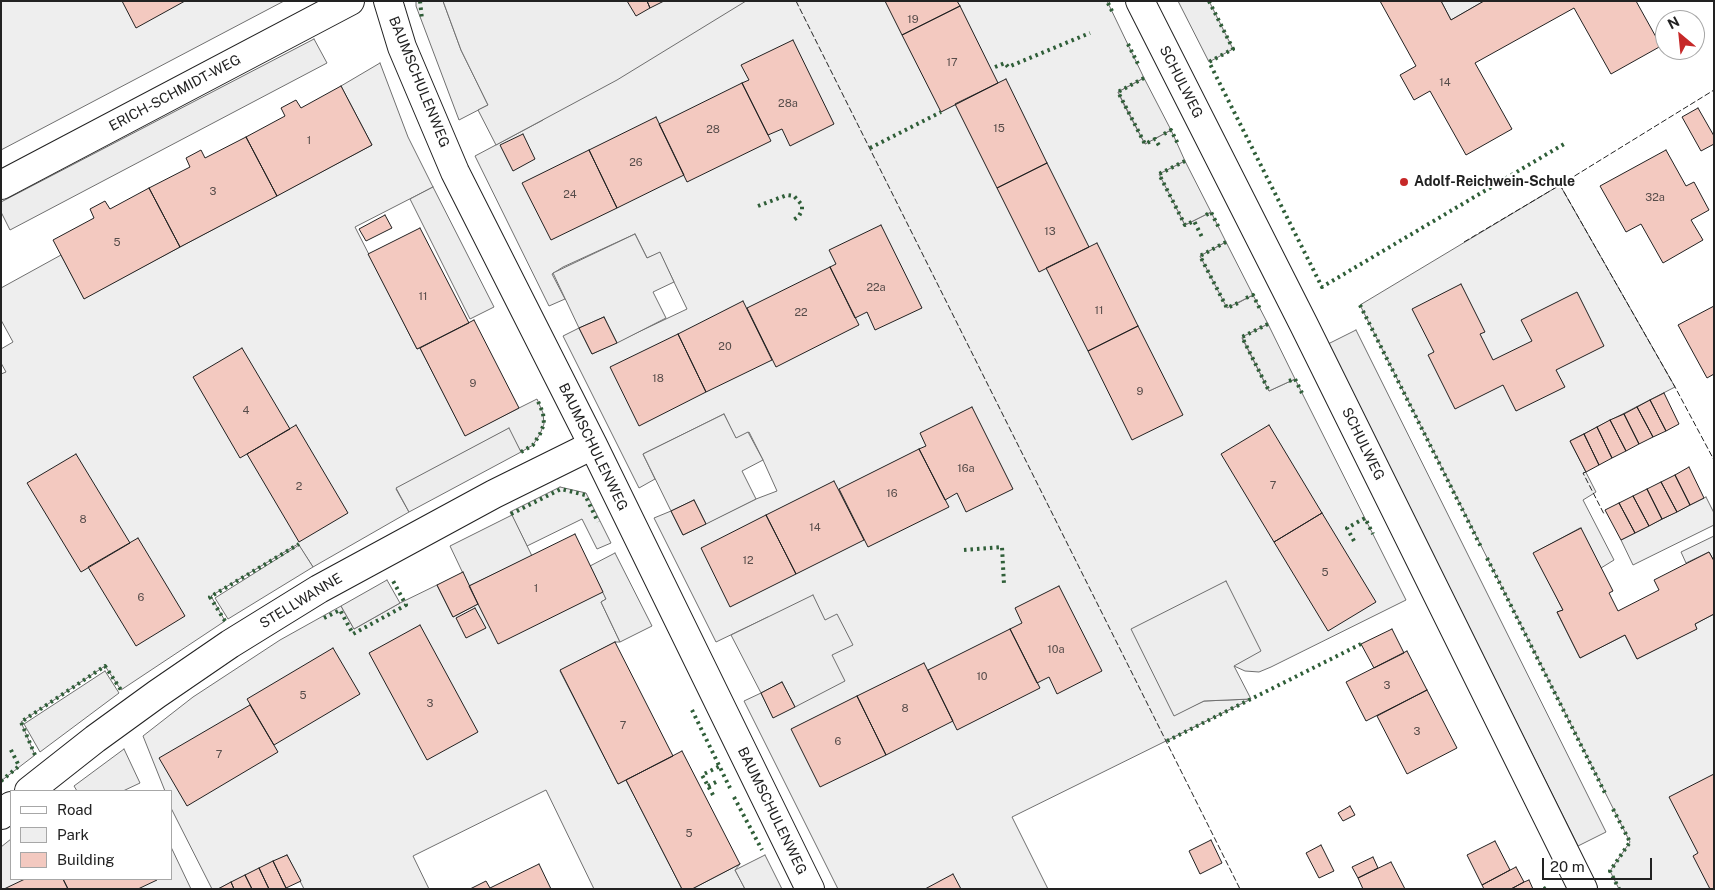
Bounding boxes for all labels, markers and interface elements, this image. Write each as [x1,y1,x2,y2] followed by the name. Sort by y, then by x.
[1655,10,1705,60] north arrow
[907,13,919,27] house number: 19
[1665,13,1682,32] text: N
[385,14,453,150] street label: BAUMSCHULENWEG
[1156,43,1206,121] street label: SCHULWEG
[106,51,244,135] street label: ERICH-SCHMIDT-WEG
[946,56,958,70] house number: 17
[1439,76,1451,90] house number: 14
[778,97,798,111] house number: 28a
[993,122,1005,136] house number: 15
[706,123,720,137] house number: 28
[307,134,311,148] house number: 1
[629,156,643,170] house number: 26
[1414,174,1575,190] place label: Adolf-Reichwein-Schule
[1398,176,1410,188] marker: Adolf-Reichwein-Schule
[210,185,216,199] house number: 3
[563,188,577,202] house number: 24
[1645,191,1665,205] house number: 32a
[1044,225,1056,239] house number: 13
[113,236,121,250] house number: 5
[866,281,886,295] house number: 22a
[419,290,427,304] house number: 11
[1095,304,1103,318] house number: 11
[794,306,808,320] house number: 22
[718,340,732,354] house number: 20
[652,372,664,386] house number: 18
[470,377,476,391] house number: 9
[555,380,631,514] street label: BAUMSCHULENWEG
[1137,385,1143,399] house number: 9
[243,404,249,418] house number: 4
[1338,405,1388,483] street label: SCHULWEG
[957,462,975,476] house number: 16a
[1270,479,1276,493] house number: 7
[296,480,302,494] house number: 2
[886,487,898,501] house number: 16
[79,513,87,527] house number: 8
[809,521,821,535] house number: 14
[742,554,754,568] house number: 12
[1321,566,1329,580] house number: 5
[257,570,345,632] street label: STELLWANNE
[534,582,538,596] house number: 1
[138,591,144,605] house number: 6
[1047,643,1065,657] house number: 10a
[976,670,988,684] house number: 10
[1384,679,1390,693] house number: 3
[299,689,307,703] house number: 5
[427,697,433,711] house number: 3
[901,702,909,716] house number: 8
[620,719,626,733] house number: 7
[1414,725,1420,739] house number: 3
[835,735,841,749] house number: 6
[734,744,810,878] street label: BAUMSCHULENWEG
[216,748,222,762] house number: 7
[10,790,172,880] legend
[57,801,93,818] text: Road
[57,826,89,843] text: Park
[685,827,693,841] house number: 5
[1545,848,1655,880] scale bar
[57,851,115,868] text: Building
[1550,858,1585,875] text: 20 m

